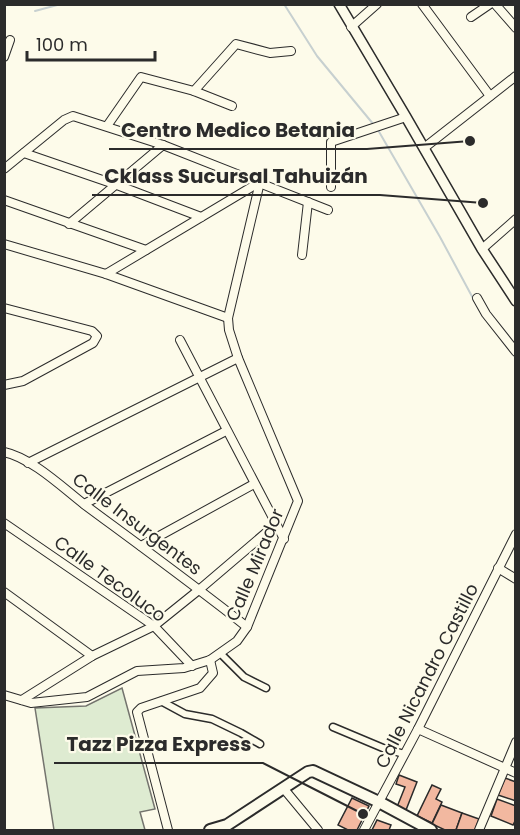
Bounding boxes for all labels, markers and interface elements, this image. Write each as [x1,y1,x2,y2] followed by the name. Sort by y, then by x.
[27,24,154,62] scale bar
[36,32,88,57] text: 100 m
[109,111,367,149] callout: Centro Medico Betania
[121,116,355,144] text: Centro Medico Betania
[92,157,380,195] callout: Cklass Sucursal Tahuizán
[104,162,368,190] text: Cklass Sucursal Tahuizán
[67,467,207,581] street label: Calle Insurgentes
[220,504,290,625] street label: Calle Mirador
[49,530,171,628] street label: Calle Tecoluco
[369,579,484,773] street label: Calle Nicandro Castillo
[54,725,263,763] callout: Tazz Pizza Express
[67,730,251,758] text: Tazz Pizza Express

